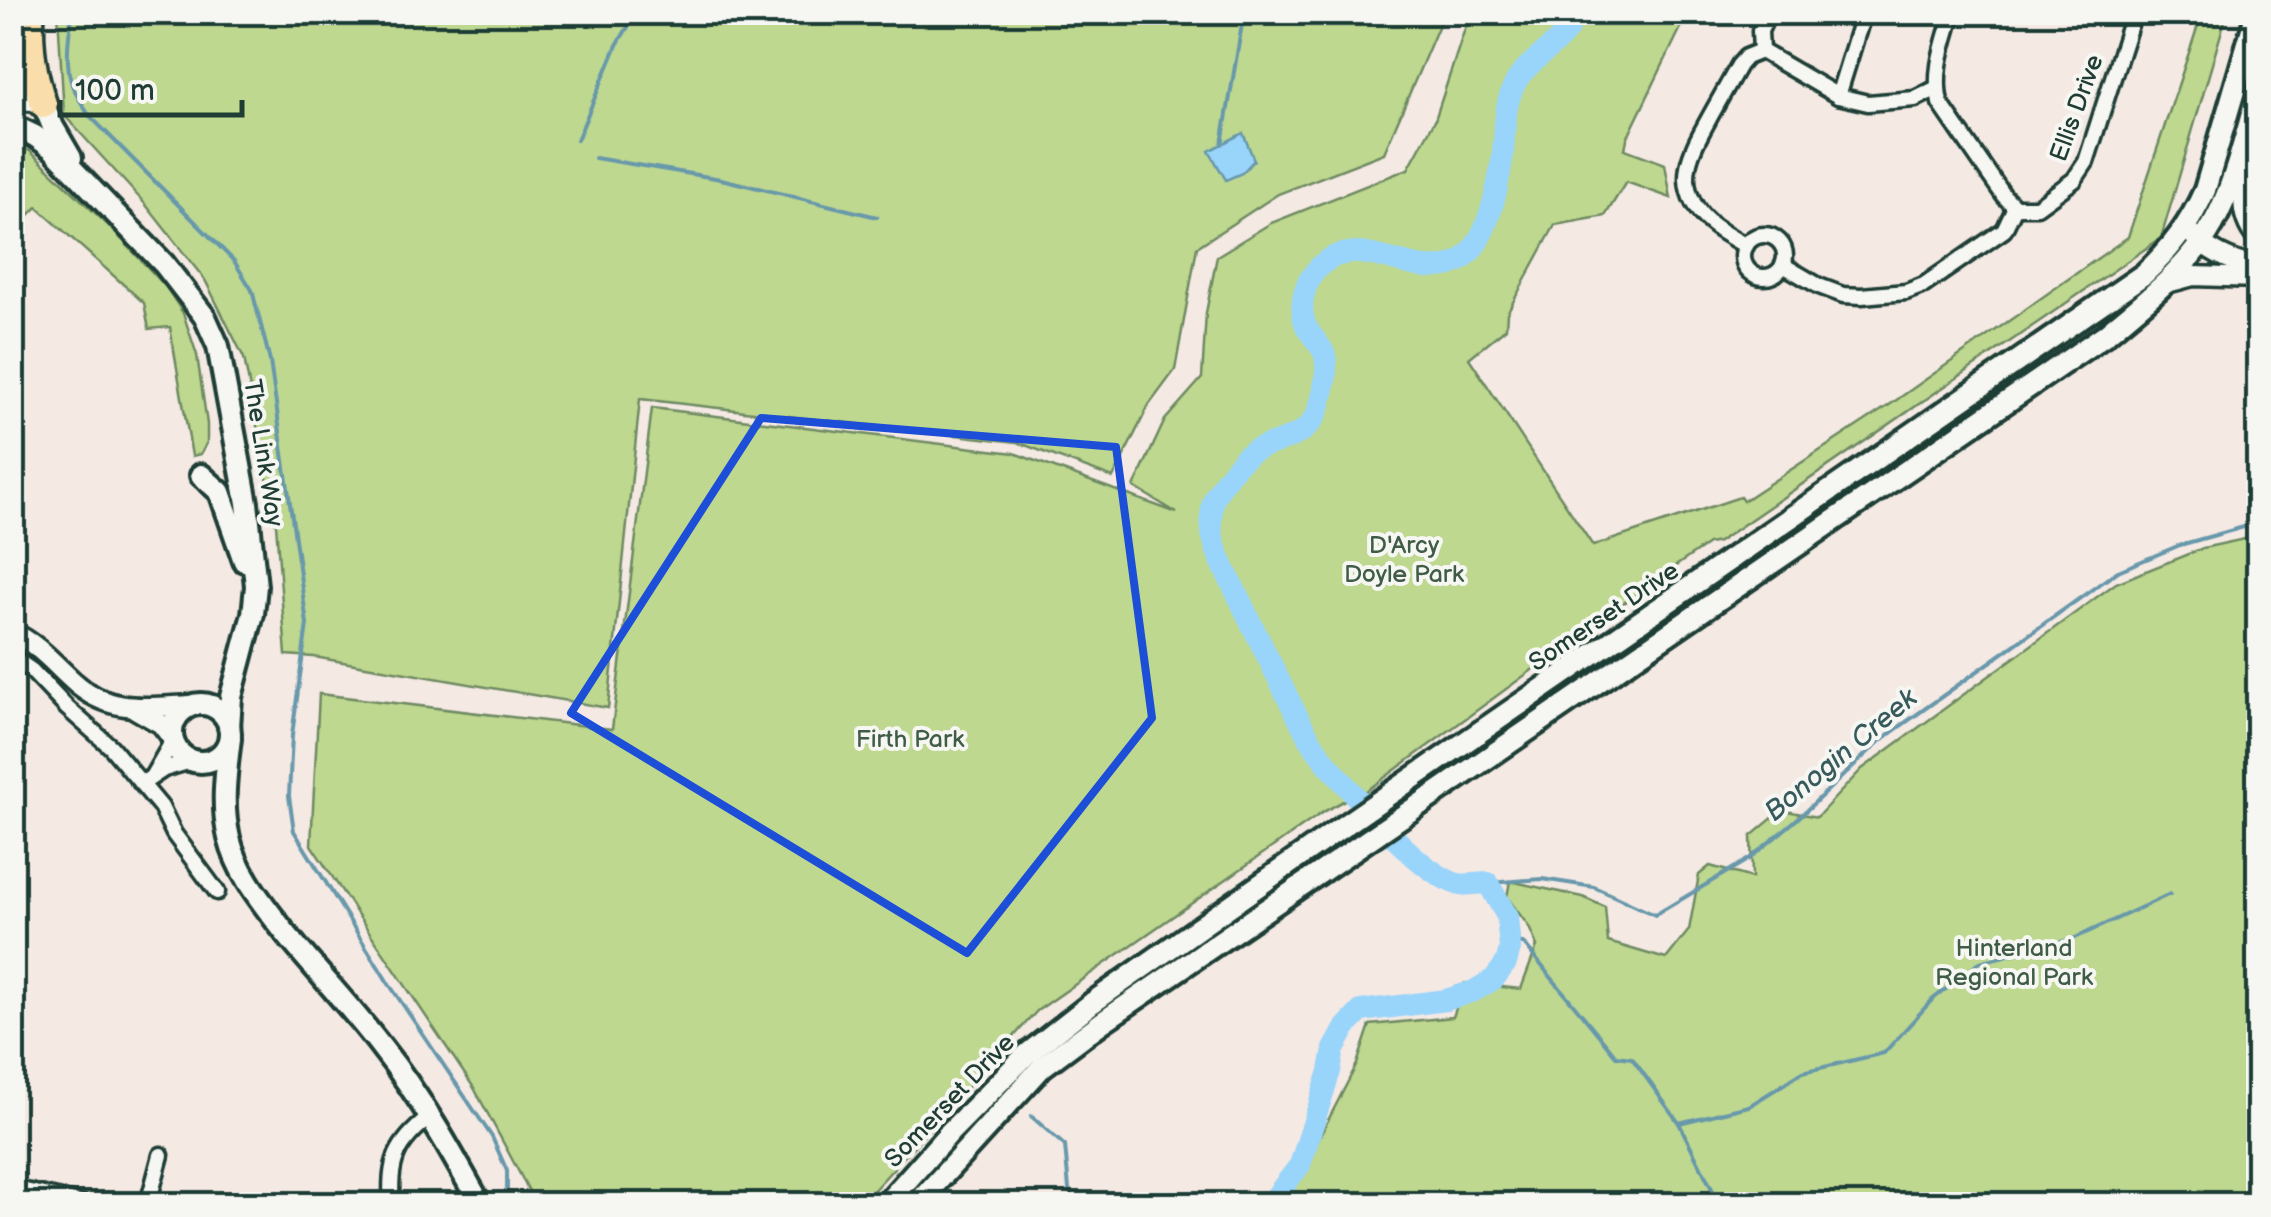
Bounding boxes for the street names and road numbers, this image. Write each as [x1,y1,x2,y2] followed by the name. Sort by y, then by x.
[2043,50,2111,166] street label: Ellis Drive
[236,377,290,530] street label: The Link Way
[1523,555,1685,679] street label: Somerset Drive
[878,1027,1022,1174] street label: Somerset Drive

